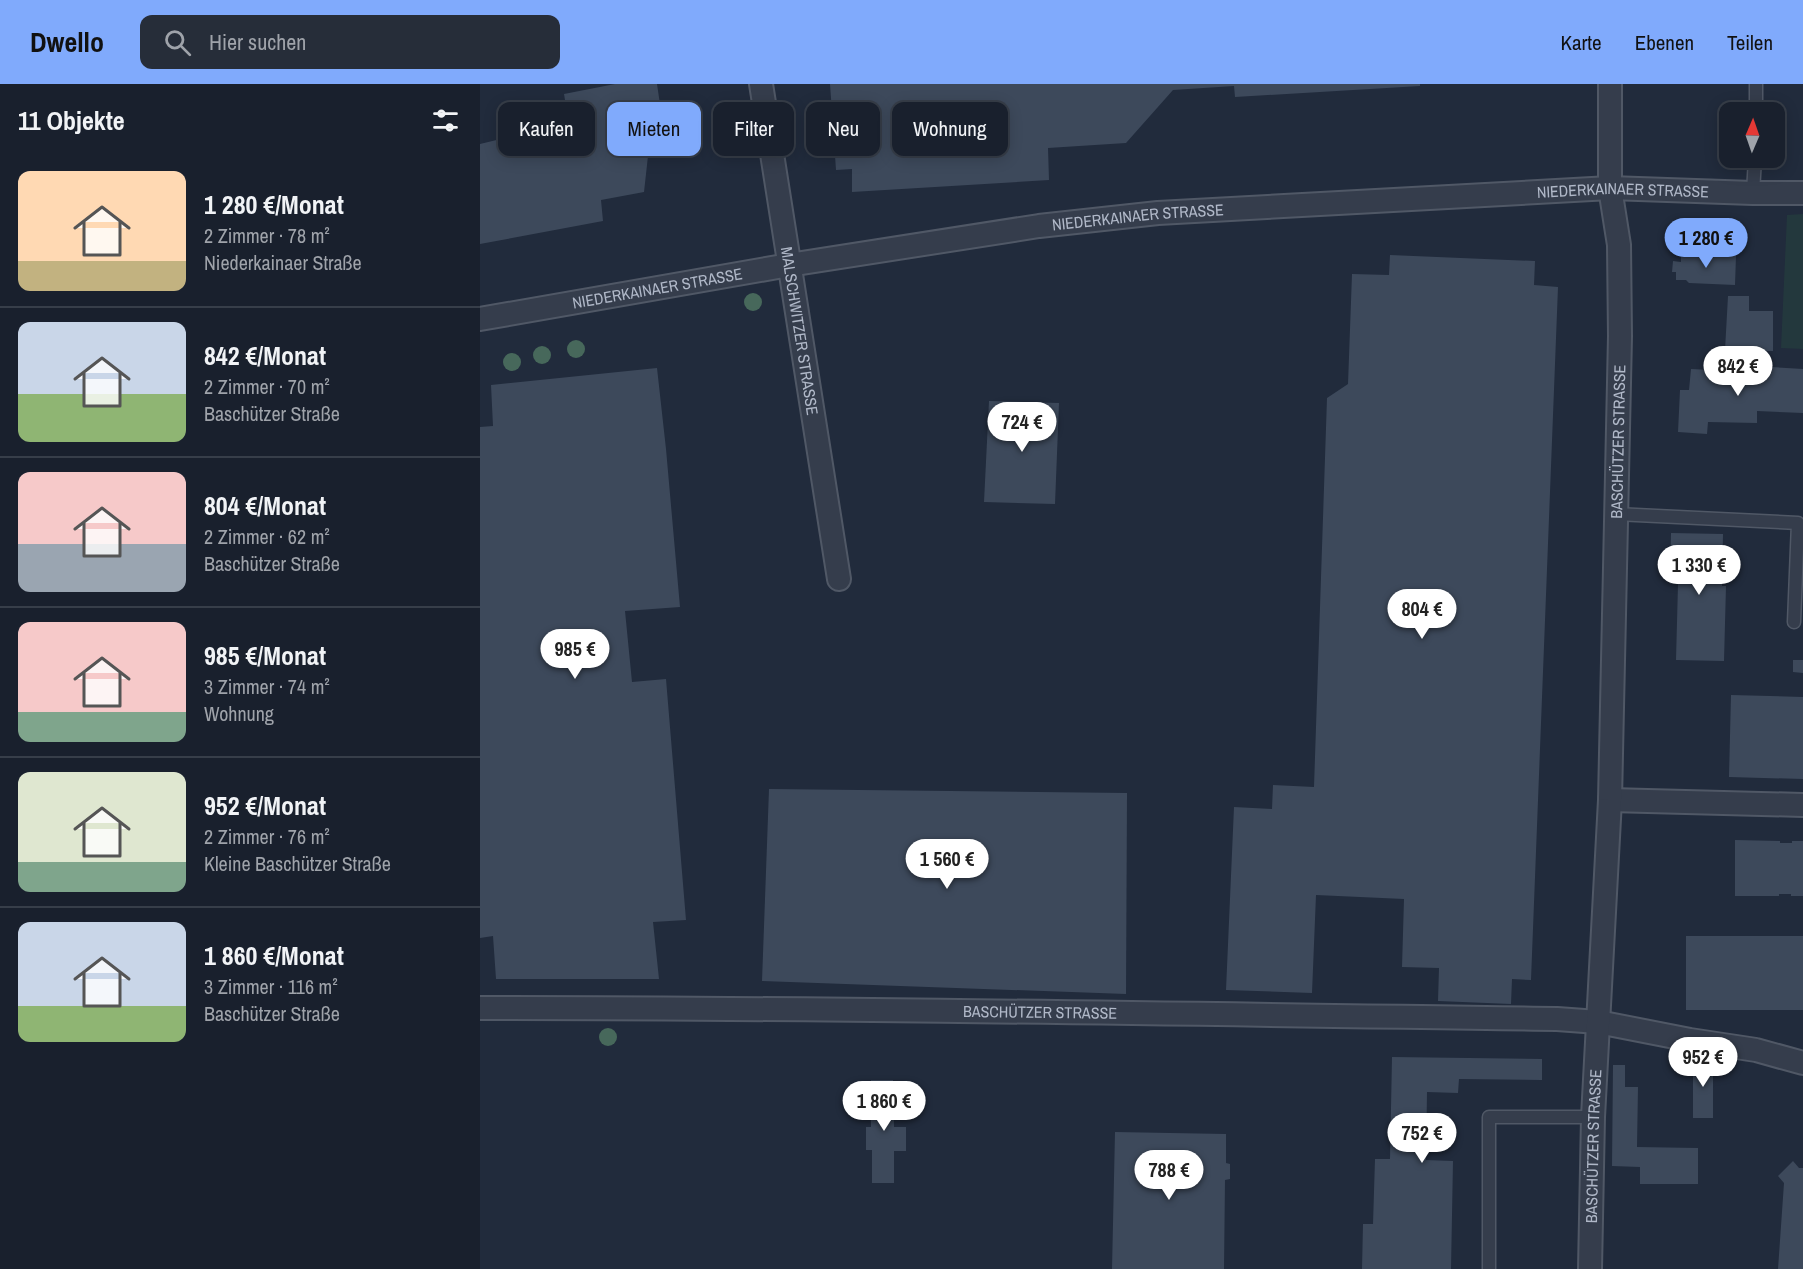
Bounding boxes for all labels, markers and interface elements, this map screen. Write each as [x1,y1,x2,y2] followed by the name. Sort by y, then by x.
[140,15,560,69] search box
[30,23,104,61] text: Dwello
[161,26,194,59] icon: search
[209,27,306,57] text: Hier suchen
[1561,28,1602,57] text: Karte
[1635,28,1694,57] text: Ebenen
[1727,28,1773,57] text: Teilen
[498,102,595,156] chip: Kaufen
[607,102,701,156] chip: Mieten
[713,102,794,156] chip: Filter
[806,102,880,156] chip: Neu
[892,102,1008,156] chip: Wohnung
[1719,102,1785,168] north arrow
[1719,102,1785,168] map controls
[18,103,125,138] text: 11 Objekte
[429,104,462,137] icon: filters
[1536,177,1709,203] street label: NIEDERKAINAER STRASSE
[204,187,344,222] text: 1 280 €/Monat
[66,195,138,267] icon: home
[1051,198,1224,236] street label: NIEDERKAINAER STRASSE
[1651,218,1761,269] pin: 1 280 €
[204,222,330,249] text: 2 Zimmer · 78 m²
[1679,224,1733,251] text: 1 280 €
[776,245,824,417] street label: MALSCHWITZER STRASSE
[204,249,362,276] text: Niederkainaer Straße
[571,262,744,314] street label: NIEDERKAINAER STRASSE
[204,338,326,373] text: 842 €/Monat
[66,346,138,418] icon: home
[1696,346,1780,397] pin: 842 €
[1717,352,1759,379] text: 842 €
[1605,364,1630,519] street label: BASCHÜTZER STRASSE
[204,373,330,400] text: 2 Zimmer · 70 m²
[204,400,340,427] text: Baschützer Straße
[980,402,1064,453] pin: 724 €
[1001,408,1043,435] text: 724 €
[204,488,326,523] text: 804 €/Monat
[66,496,138,568] icon: home
[204,523,330,550] text: 2 Zimmer · 62 m²
[1644,545,1754,596] pin: 1 330 €
[204,550,340,577] text: Baschützer Straße
[1672,551,1726,578] text: 1 330 €
[1380,589,1464,640] pin: 804 €
[1401,595,1443,622] text: 804 €
[533,629,617,680] pin: 985 €
[554,635,596,662] text: 985 €
[204,638,326,673] text: 985 €/Monat
[66,646,138,718] icon: home
[204,673,330,700] text: 3 Zimmer · 74 m²
[204,700,274,727] text: Wohnung
[204,788,326,823] text: 952 €/Monat
[66,796,138,868] icon: home
[204,823,330,850] text: 2 Zimmer · 76 m²
[892,839,1002,890] pin: 1 560 €
[920,845,974,872] text: 1 560 €
[204,850,391,877] text: Kleine Baschützer Straße
[204,938,344,973] text: 1 860 €/Monat
[66,946,138,1018] icon: home
[204,973,338,1000] text: 3 Zimmer · 116 m²
[204,1000,340,1027] text: Baschützer Straße
[963,1000,1117,1024] street label: BASCHÜTZER STRASSE
[1661,1037,1745,1088] pin: 952 €
[1682,1043,1724,1070] text: 952 €
[1580,1068,1607,1223] street label: BASCHÜTZER STRASSE
[829,1081,939,1132] pin: 1 860 €
[857,1087,911,1114] text: 1 860 €
[1380,1113,1464,1164] pin: 752 €
[1401,1119,1443,1146] text: 752 €
[1127,1150,1211,1201] pin: 788 €
[1148,1156,1190,1183] text: 788 €

